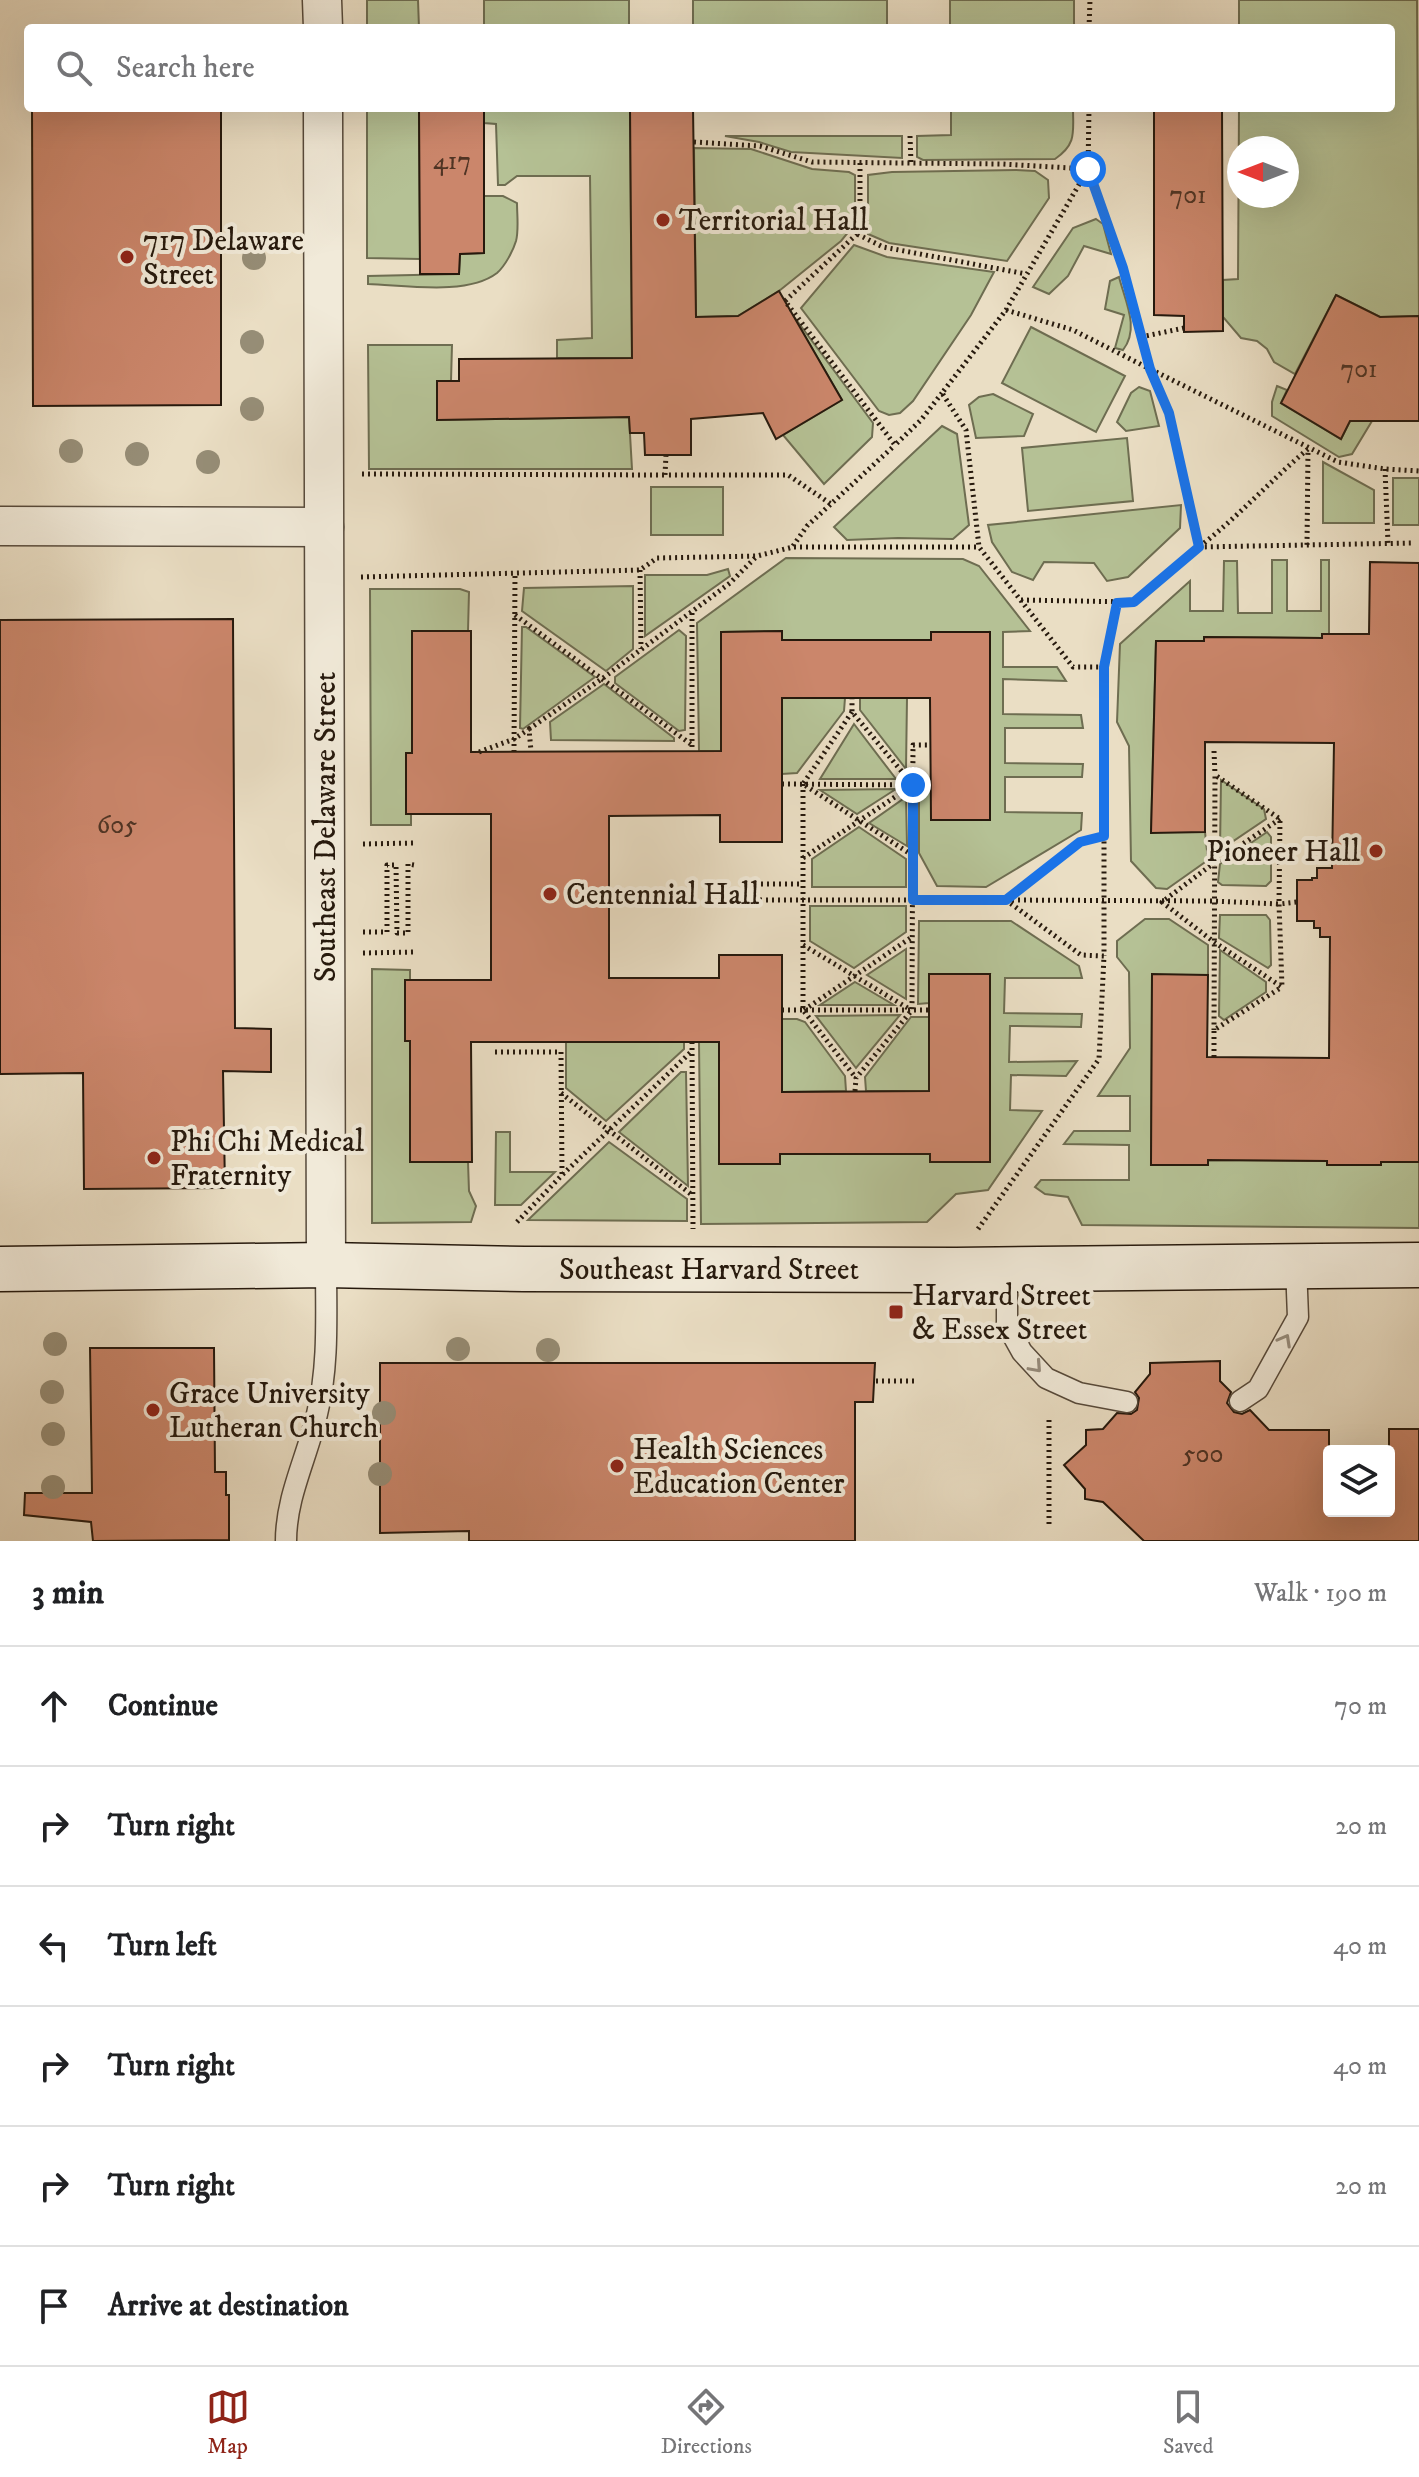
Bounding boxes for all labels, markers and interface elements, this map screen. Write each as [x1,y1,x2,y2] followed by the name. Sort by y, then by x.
[24,24,1395,112] search box
[52,46,96,90] icon: search
[116,50,255,87] text: Search here
[1227,136,1299,208] north arrow
[433,145,471,178] house number: 417
[1070,151,1106,187] route start
[1169,179,1207,212] house number: 701
[679,203,868,240] place label: Territorial Hall
[654,211,672,229] marker: Territorial Hall
[143,223,304,294] place label: 717 Delaware Street
[118,248,136,266] marker: 717 Delaware Street
[1340,353,1378,386] house number: 701
[308,672,345,982] street label: Southeast Delaware Street
[895,767,931,803] route end
[97,809,137,842] house number: 605
[1206,834,1360,871] place label: Pioneer Hall
[1367,842,1385,860] marker: Pioneer Hall
[566,877,759,914] place label: Centennial Hall
[541,885,559,903] marker: Centennial Hall
[170,1124,364,1195] place label: Phi Chi Medical Fraternity
[145,1149,163,1167] marker: Phi Chi Medical Fraternity
[559,1252,859,1289] street label: Southeast Harvard Street
[912,1278,1091,1349] place label: Harvard Street & Essex Street
[887,1303,905,1321] marker: Harvard Street & Essex Street
[1275,1334,1291,1349] one-way arrow
[1026,1357,1040,1372] one-way arrow
[169,1376,379,1447] place label: Grace University Lutheran Church
[144,1401,162,1419] marker: Grace University Lutheran Church
[633,1432,844,1503] place label: Health Sciences Education Center
[1183,1438,1223,1471] house number: 500
[1323,1445,1395,1517] map controls
[1323,1445,1395,1517] button: layers
[608,1457,626,1475] marker: Health Sciences Education Center
[32,1572,104,1614] text: 3 min
[1254,1577,1387,1610] text: Walk · 190 m
[32,1684,76,1728] icon: ahead
[108,1688,218,1725] text: Continue
[1334,1690,1387,1723] text: 70 m
[32,1804,76,1848] icon: right
[108,1808,235,1845] text: Turn right
[1335,1810,1387,1843] text: 20 m
[32,1924,76,1968] icon: left
[108,1928,217,1965] text: Turn left
[1333,1930,1387,1963] text: 40 m
[32,2044,76,2088] icon: right
[108,2048,235,2085] text: Turn right
[1333,2050,1387,2083] text: 40 m
[32,2164,76,2208] icon: right
[108,2168,235,2205] text: Turn right
[1335,2170,1387,2203] text: 20 m
[32,2284,76,2328] icon: arrive
[108,2288,349,2325] text: Arrive at destination
[206,2385,250,2460] tab: Map
[661,2385,752,2460] tab: Directions
[1163,2385,1213,2460] tab: Saved

